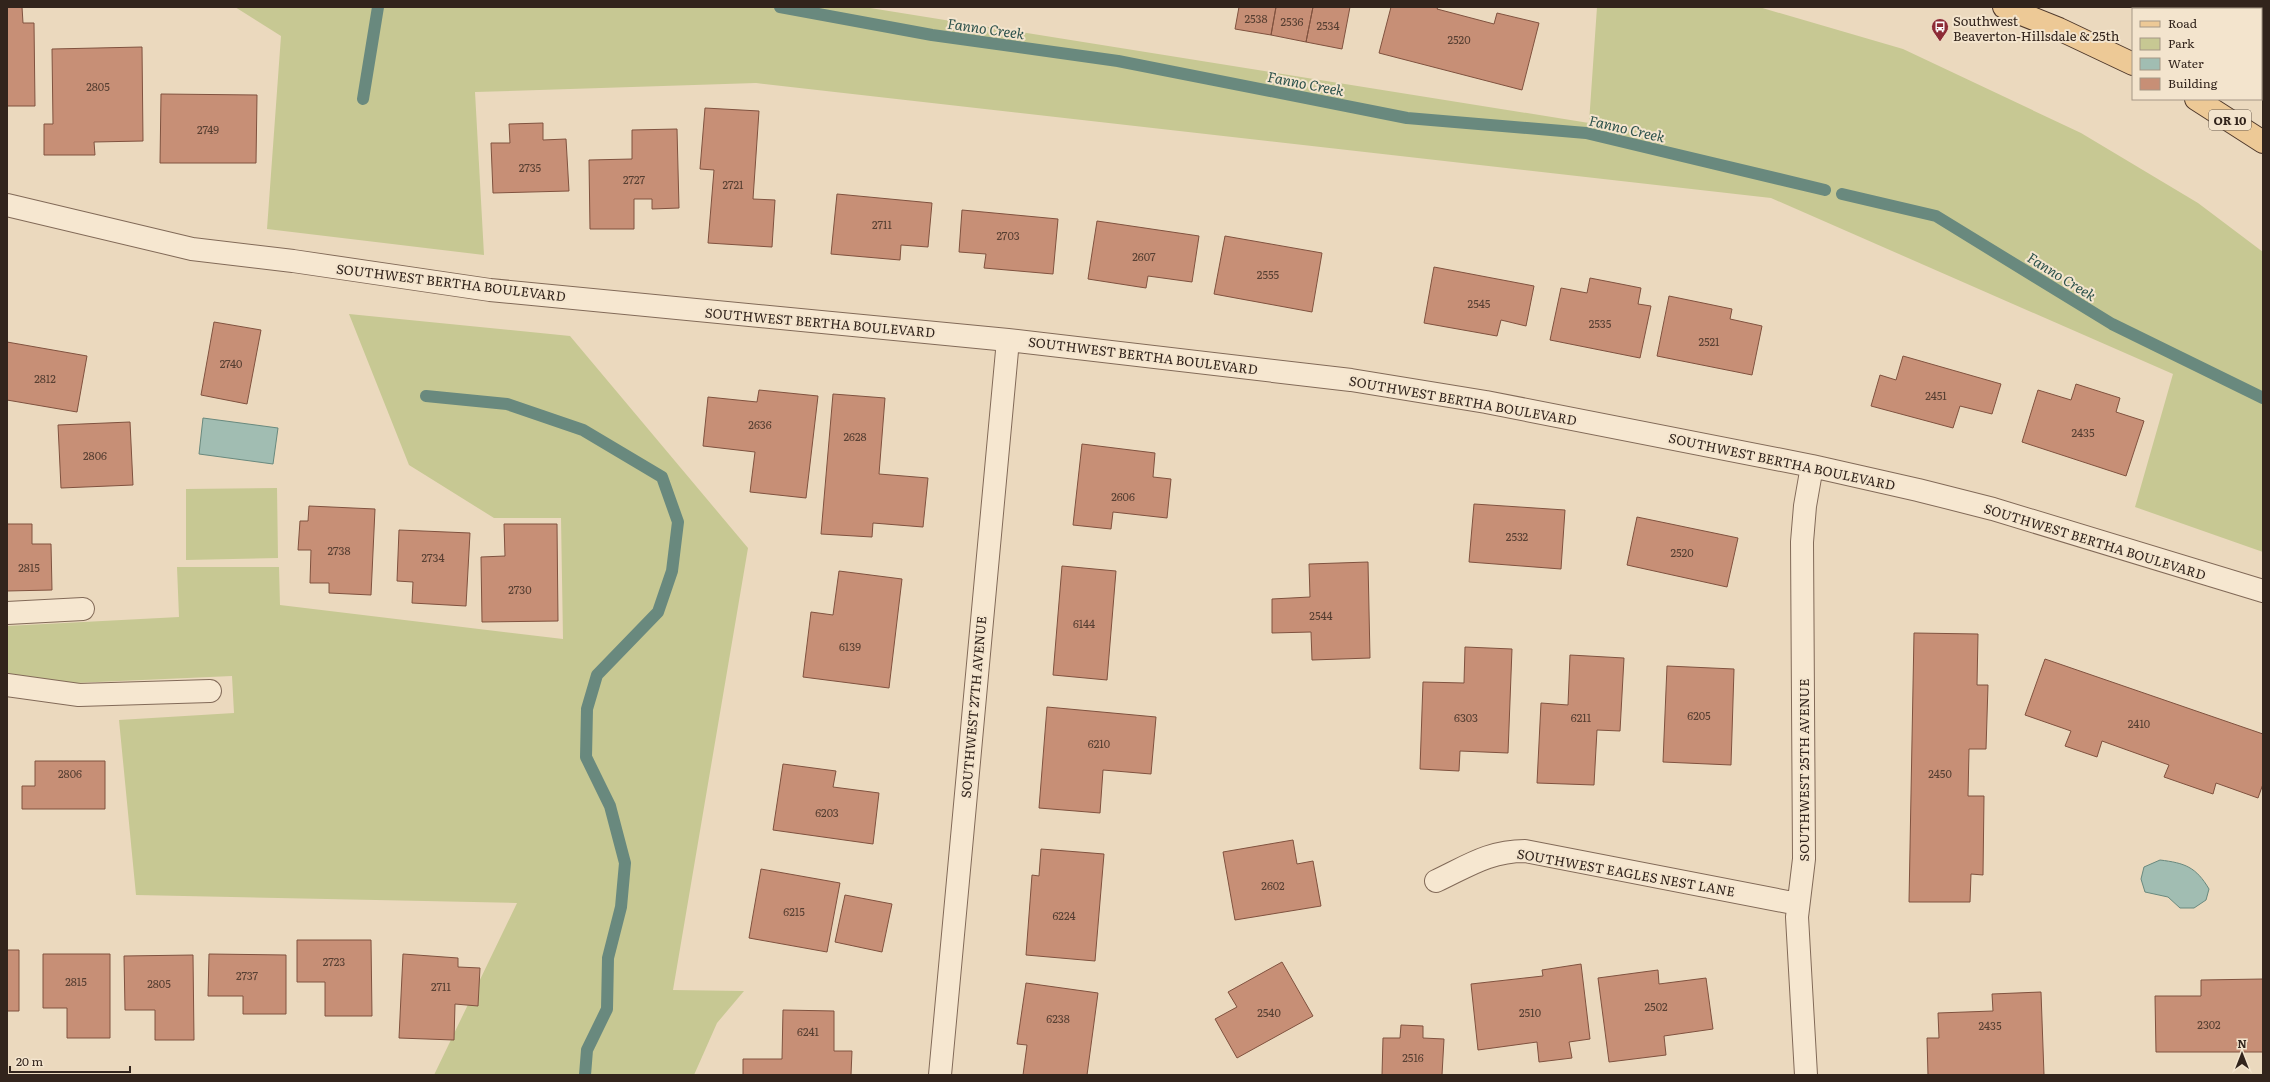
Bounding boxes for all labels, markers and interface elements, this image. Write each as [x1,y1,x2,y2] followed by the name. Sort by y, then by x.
[2132,8,2262,100] legend
[1244,10,1268,26] house number: 2538
[1953,11,2120,45] place label: Southwest Beaverton-Hillsdale & 25th
[946,13,1026,43] water label: Fanno Creek
[1280,13,1304,29] house number: 2536
[2168,14,2198,32] text: Road
[1316,17,1340,33] house number: 2534
[1930,17,1950,42] bus stop icon: Southwest Beaverton-Hillsdale & 25th
[1448,31,1471,47] house number: 2520
[2168,34,2195,52] text: Park
[2168,54,2204,72] text: Water
[1266,66,1346,100] water label: Fanno Creek
[2168,74,2218,92] text: Building
[86,78,110,94] house number: 2805
[1587,110,1667,147] water label: Fanno Creek
[2209,110,2251,130] road number: OR 10
[197,121,219,137] house number: 2749
[519,159,542,175] house number: 2735
[623,171,645,187] house number: 2727
[722,176,744,192] house number: 2721
[872,216,893,232] house number: 2711
[996,227,1020,243] house number: 2703
[2024,247,2100,305] water label: Fanno Creek
[1132,248,1156,264] house number: 2607
[335,258,567,306] street label: SOUTHWEST BERTHA BOULEVARD
[1257,266,1280,282] house number: 2555
[1468,295,1491,311] house number: 2545
[704,302,936,342] street label: SOUTHWEST BERTHA BOULEVARD
[1589,315,1612,331] house number: 2535
[1027,331,1259,379] street label: SOUTHWEST BERTHA BOULEVARD
[1698,333,1720,349] house number: 2521
[220,355,242,371] house number: 2740
[34,370,56,386] house number: 2812
[1348,371,1578,429] street label: SOUTHWEST BERTHA BOULEVARD
[1925,387,1947,403] house number: 2451
[748,416,772,432] house number: 2636
[2071,424,2095,440] house number: 2435
[843,428,867,444] house number: 2628
[1667,428,1897,494] street label: SOUTHWEST BERTHA BOULEVARD
[83,447,107,463] house number: 2806
[1111,488,1135,504] house number: 2606
[1982,498,2208,584] street label: SOUTHWEST BERTHA BOULEVARD
[1506,528,1529,544] house number: 2532
[328,542,350,558] house number: 2738
[1671,544,1694,560] house number: 2520
[422,549,444,565] house number: 2734
[18,559,40,575] house number: 2815
[508,581,532,597] house number: 2730
[1309,607,1333,623] house number: 2544
[956,615,990,799] street label: SOUTHWEST 27TH AVENUE
[1073,615,1095,631] house number: 6144
[839,638,861,654] house number: 6139
[1794,679,1813,861] street label: SOUTHWEST 25TH AVENUE
[1687,707,1711,723] house number: 6205
[1454,709,1478,725] house number: 6303
[1571,709,1592,725] house number: 6211
[2128,715,2150,731] house number: 2410
[1088,735,1110,751] house number: 6210
[58,765,82,781] house number: 2806
[1928,765,1952,781] house number: 2450
[815,804,839,820] house number: 6203
[1516,843,1736,901] street label: SOUTHWEST EAGLES NEST LANE
[1261,877,1285,893] house number: 2602
[783,903,805,919] house number: 6215
[1052,907,1076,923] house number: 6224
[323,953,345,969] house number: 2723
[236,967,258,983] house number: 2737
[65,973,87,989] house number: 2815
[147,975,171,991] house number: 2805
[431,978,452,994] house number: 2711
[1645,998,1668,1014] house number: 2502
[1257,1004,1281,1020] house number: 2540
[1519,1004,1541,1020] house number: 2510
[1046,1010,1070,1026] house number: 6238
[2197,1016,2221,1032] house number: 2302
[1978,1017,2002,1033] house number: 2435
[797,1023,820,1039] house number: 6241
[2222,1034,2262,1074] north arrow
[2237,1035,2247,1051] text: N
[10,1048,130,1074] scale bar
[1402,1049,1424,1065] house number: 2516
[16,1052,43,1070] text: 20 m

